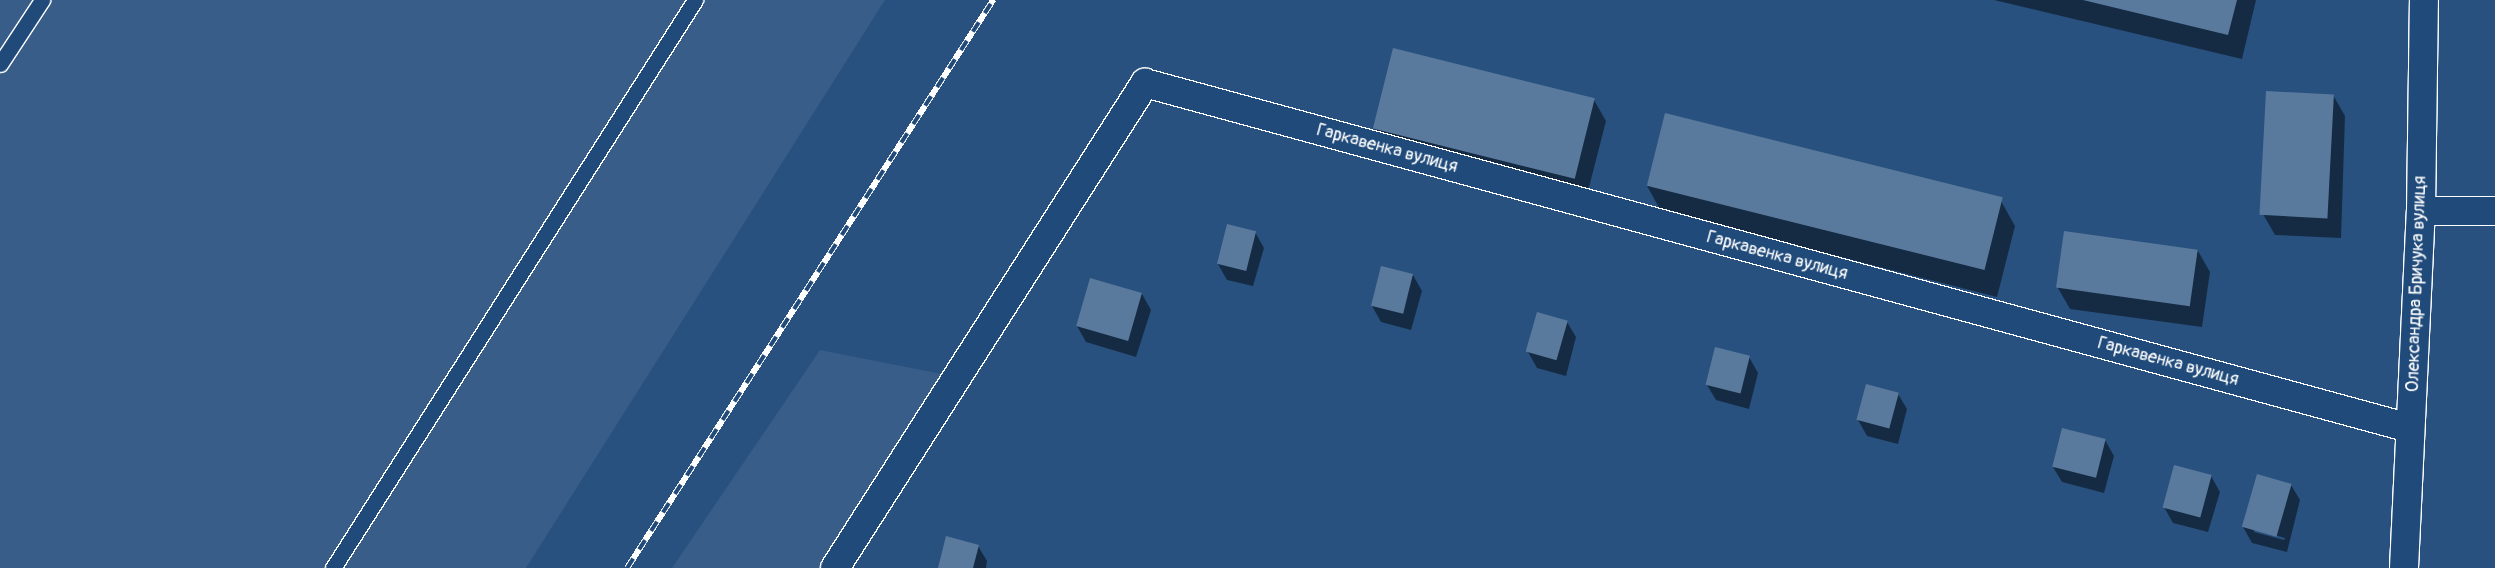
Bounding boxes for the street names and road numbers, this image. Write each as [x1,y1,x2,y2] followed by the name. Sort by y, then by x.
[1314,120,1460,178] street label: Гаркавенка вулиця
[2402,175,2432,393] street label: Олександра Бричука вулиця
[1704,227,1850,285] street label: Гаркавенка вулиця
[2095,333,2241,391] street label: Гаркавенка вулиця

